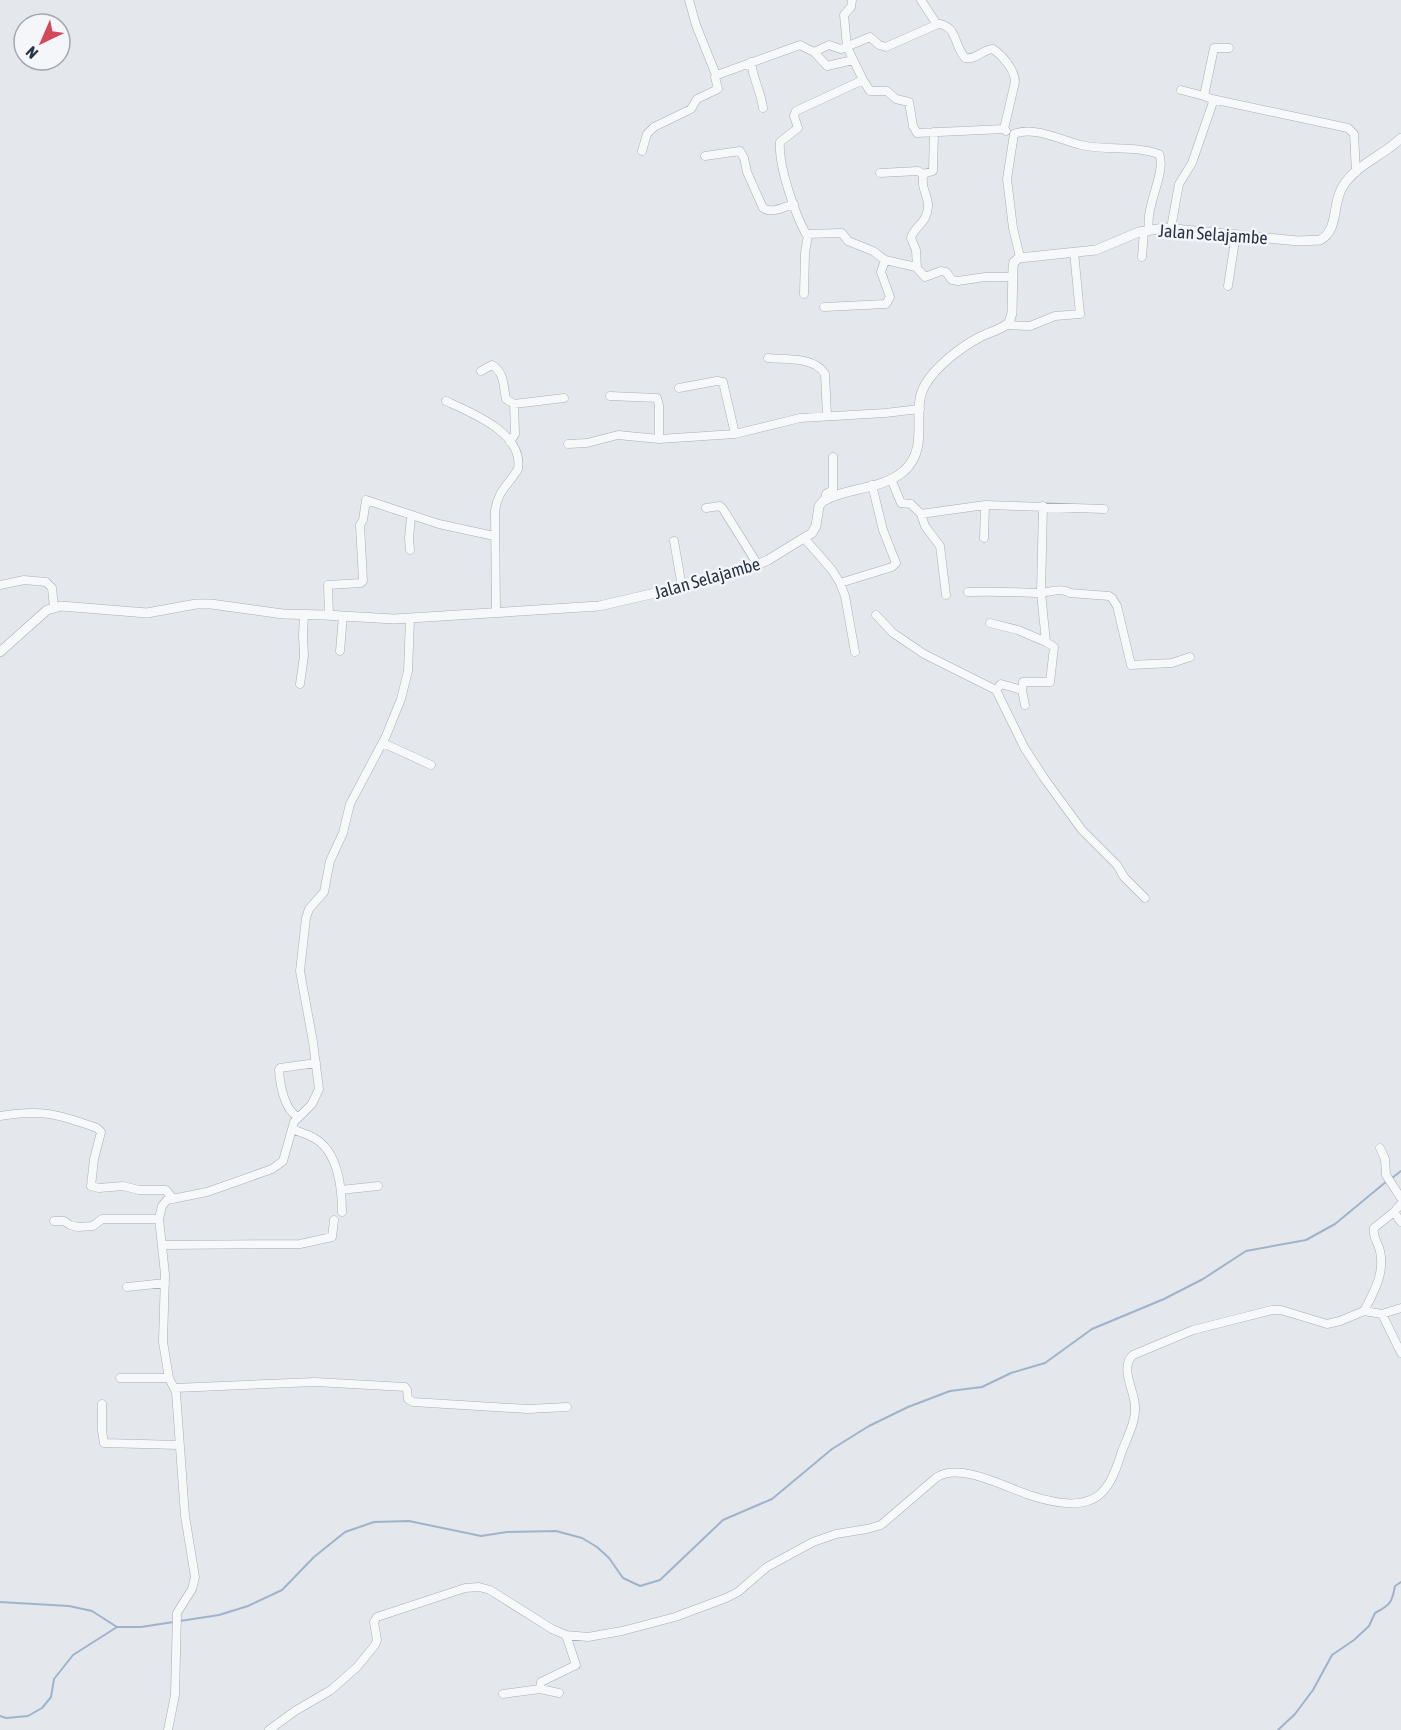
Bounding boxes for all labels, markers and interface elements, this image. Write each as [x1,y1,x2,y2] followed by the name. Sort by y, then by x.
[12,12,72,72] north arrow
[22,43,41,63] text: N
[1158,220,1268,248] street label: Jalan Selajambe
[651,553,763,603] street label: Jalan Selajambe

